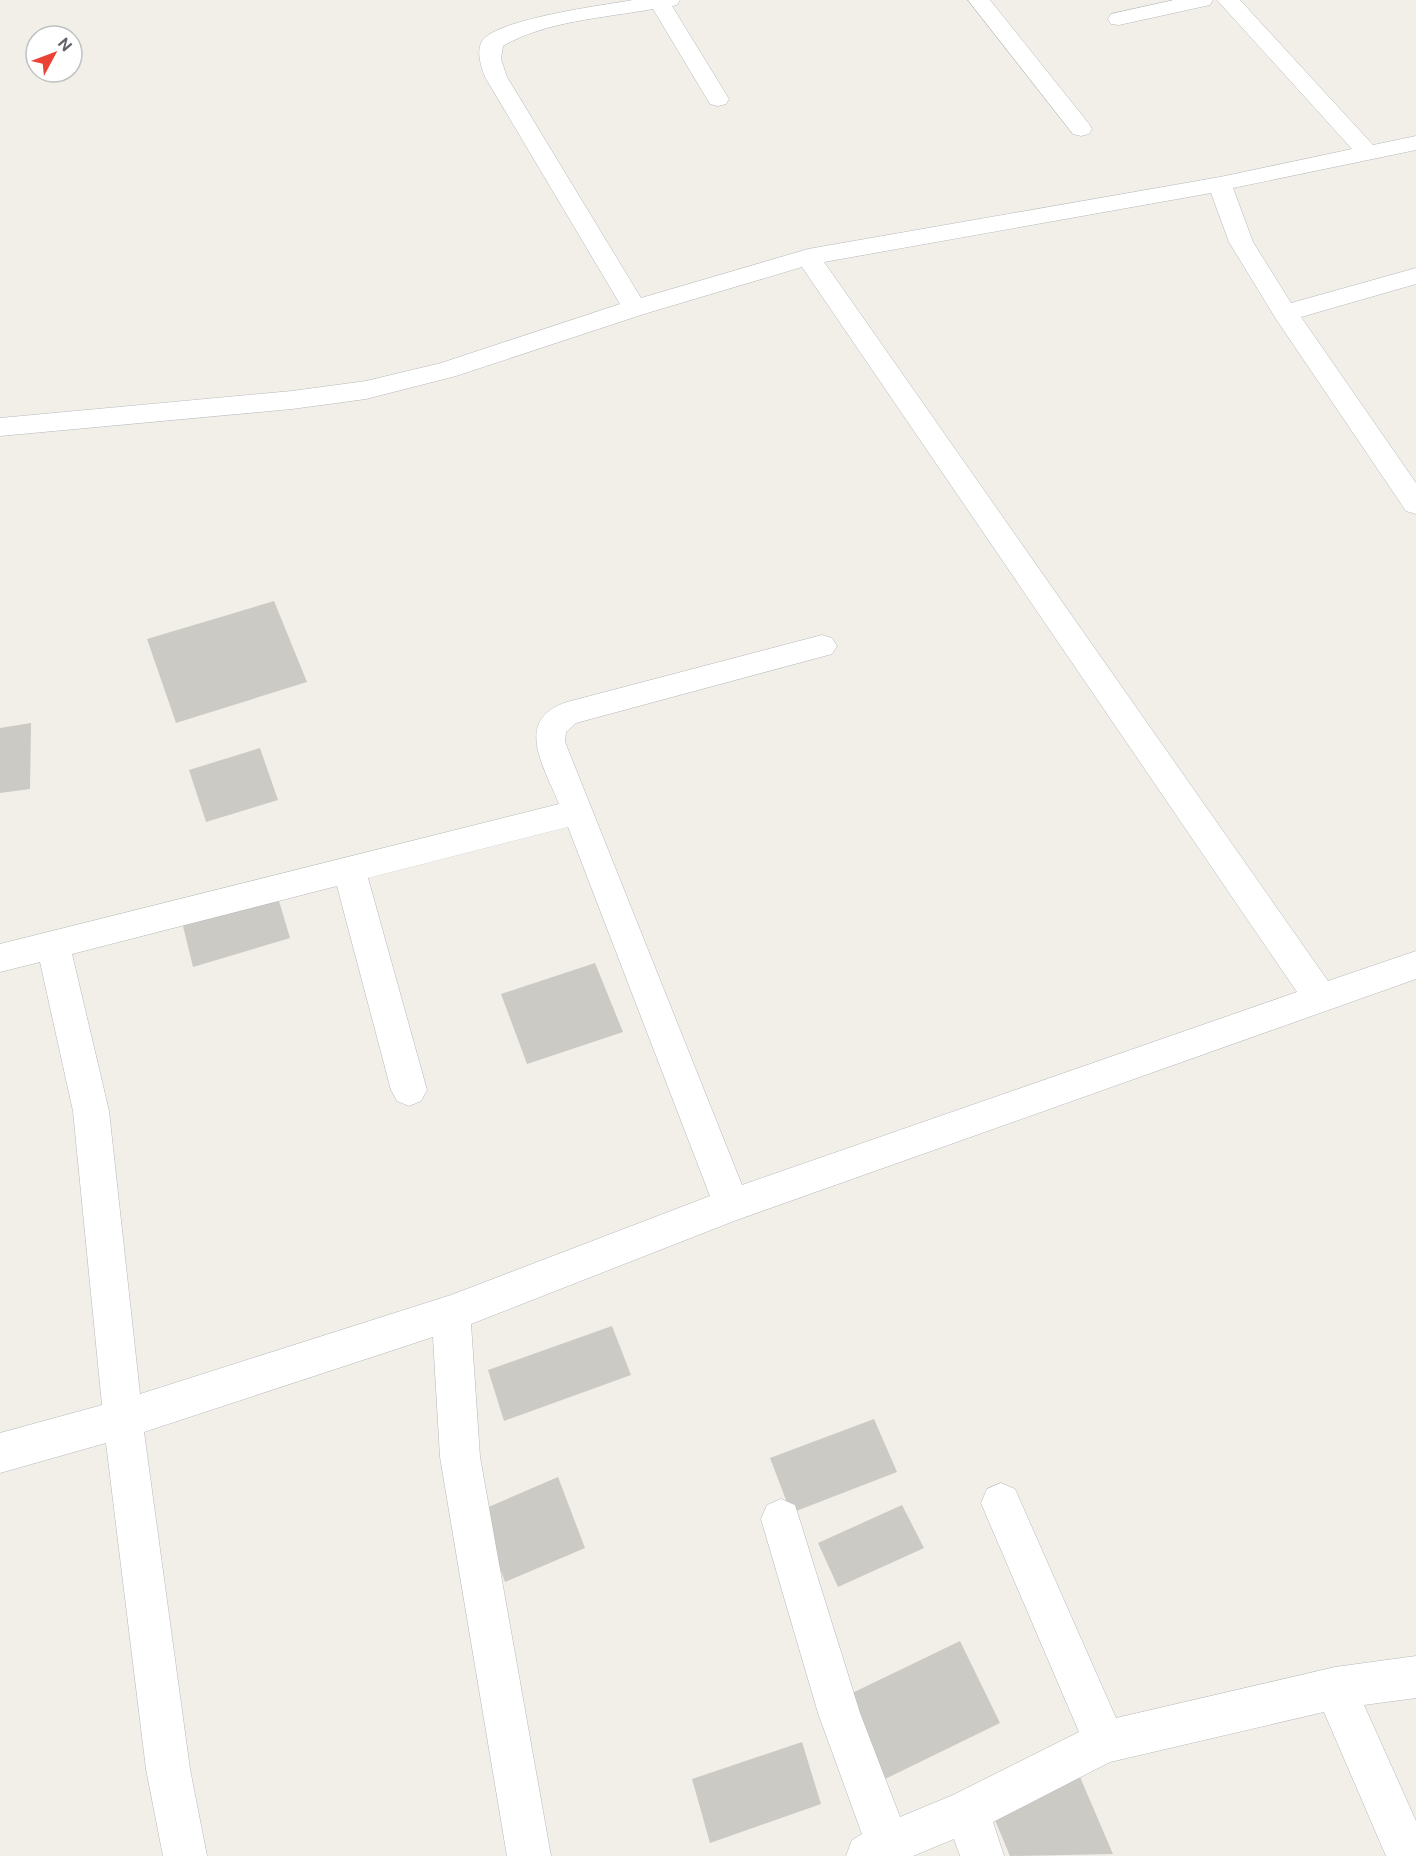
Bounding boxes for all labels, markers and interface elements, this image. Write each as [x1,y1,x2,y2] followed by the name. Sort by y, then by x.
[24,24,84,84] north arrow
[53,33,77,56] text: N

